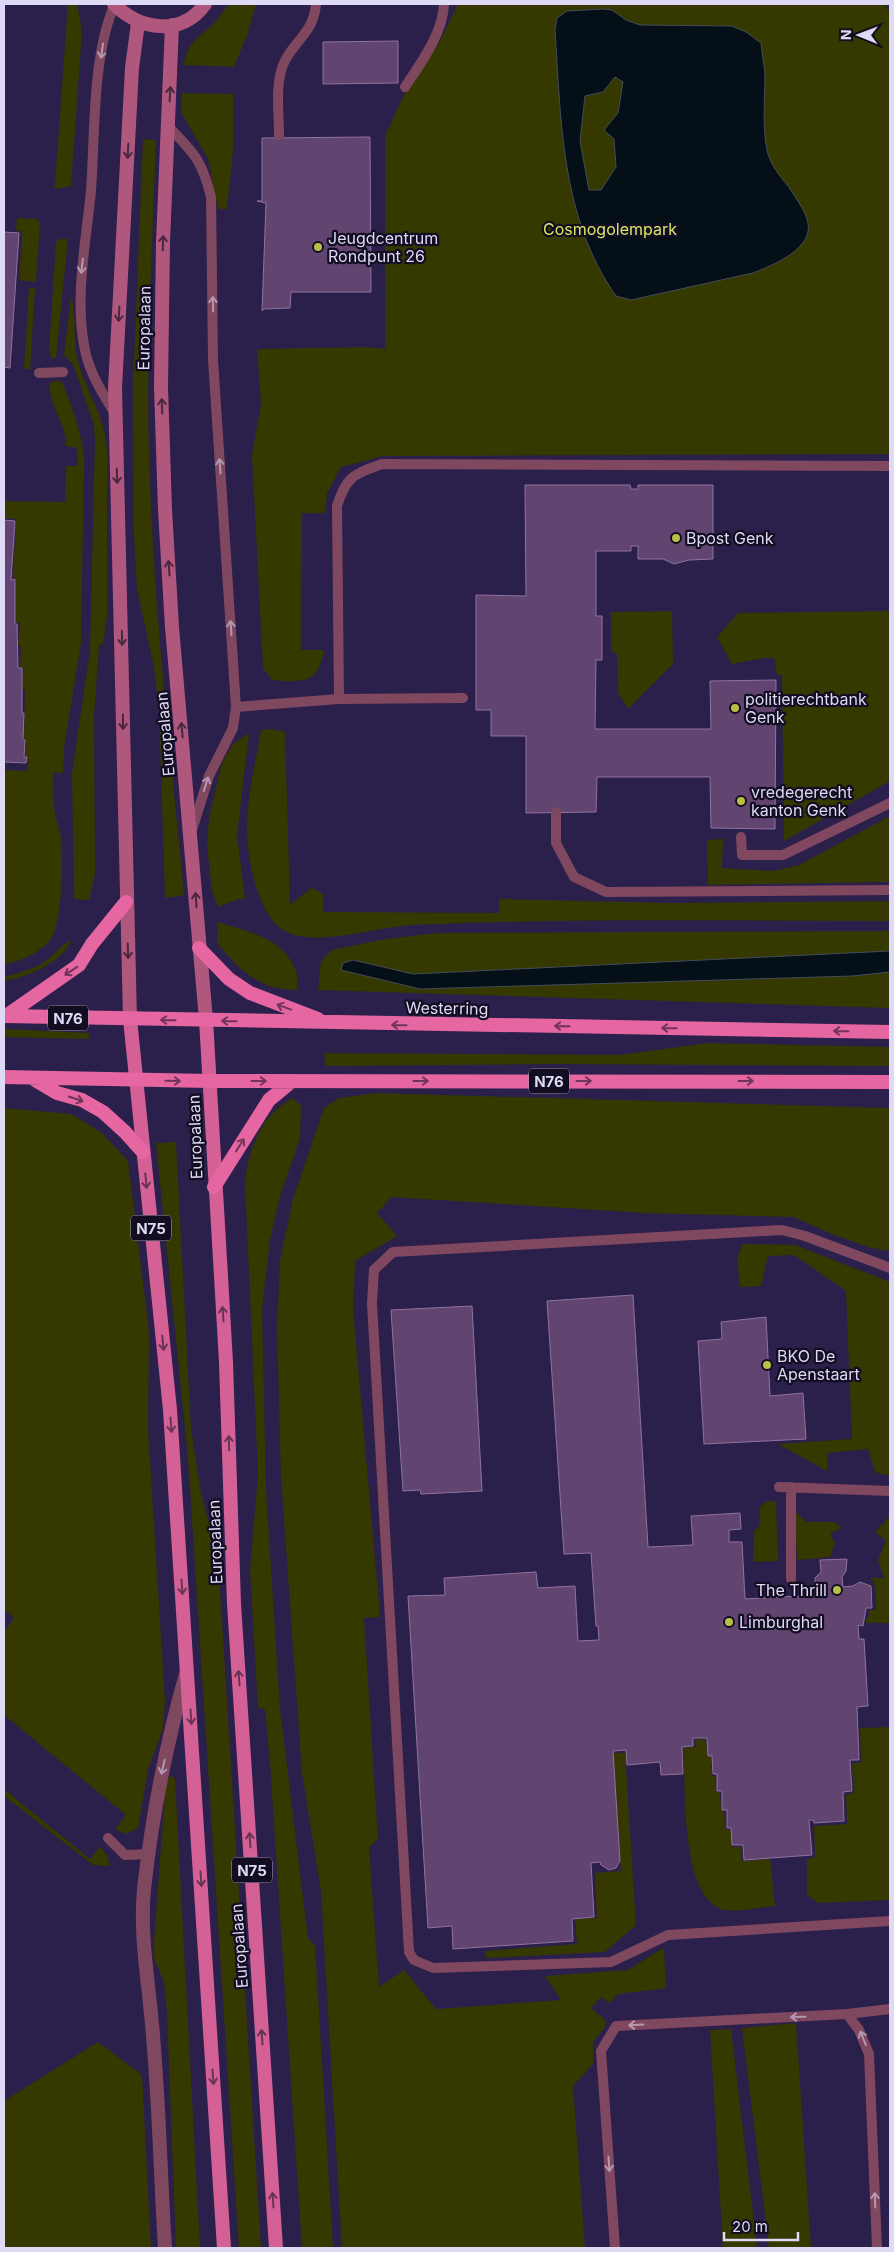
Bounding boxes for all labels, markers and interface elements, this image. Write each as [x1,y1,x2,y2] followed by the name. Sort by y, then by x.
[834,10,884,60] north arrow
[837,29,854,40] text: N
[97,43,107,59] one-way arrow
[165,87,174,103] one-way arrow
[123,143,132,159] one-way arrow
[543,219,677,239] park label: Cosmogolempark
[328,228,438,266] place label: Jeugdcentrum Rondpunt 26
[159,235,168,251] one-way arrow
[312,241,324,253] marker: Jeugdcentrum Rondpunt 26
[77,258,87,274] one-way arrow
[133,285,155,371] street label: Europalaan
[208,296,217,312] one-way arrow
[115,305,124,321] one-way arrow
[157,398,166,414] one-way arrow
[216,458,225,474] one-way arrow
[112,468,122,484] one-way arrow
[686,528,774,548] place label: Bpost Genk
[670,532,682,544] marker: Bpost Genk
[164,560,173,576] one-way arrow
[227,620,236,636] one-way arrow
[117,630,126,646] one-way arrow
[745,689,867,727] place label: politierechtbank Genk
[151,691,179,777] street label: Europalaan
[729,702,741,714] marker: politierechtbank Genk
[118,714,128,730] one-way arrow
[177,722,187,738] one-way arrow
[202,777,212,793] one-way arrow
[751,782,852,820] place label: vredegerecht kanton Genk
[735,795,747,807] marker: vredegerecht kanton Genk
[192,892,201,908] one-way arrow
[123,942,133,959] one-way arrow
[64,966,78,976] one-way arrow
[405,997,489,1019] street label: Westerring
[277,1002,292,1011] one-way arrow
[48,1006,88,1030] road number: N76
[161,1015,177,1025] one-way arrow
[221,1016,238,1026] one-way arrow
[392,1020,408,1029] one-way arrow
[554,1022,570,1031] one-way arrow
[661,1023,678,1033] one-way arrow
[833,1026,849,1036] one-way arrow
[529,1068,569,1094] road number: N76
[164,1076,181,1086] one-way arrow
[250,1076,267,1086] one-way arrow
[413,1076,429,1086] one-way arrow
[576,1076,592,1086] one-way arrow
[738,1076,754,1086] one-way arrow
[184,1094,206,1180] street label: Europalaan
[68,1095,83,1104] one-way arrow
[235,1139,245,1153] one-way arrow
[141,1173,151,1189] one-way arrow
[131,1216,171,1240] road number: N75
[218,1306,228,1322] one-way arrow
[158,1334,168,1350] one-way arrow
[777,1346,860,1384] place label: BKO De Apenstaart
[761,1359,773,1371] marker: BKO De Apenstaart
[166,1416,176,1432] one-way arrow
[224,1435,234,1452] one-way arrow
[204,1499,226,1585] street label: Europalaan
[178,1578,187,1594] one-way arrow
[756,1580,827,1600] place label: The Thrill
[831,1584,843,1596] marker: The Thrill
[739,1612,823,1632] place label: Limburghal
[723,1616,735,1628] marker: Limburghal
[235,1670,244,1686] one-way arrow
[186,1709,196,1725] one-way arrow
[158,1758,167,1774] one-way arrow
[245,1833,254,1849] one-way arrow
[232,1858,272,1882] road number: N75
[196,1871,206,1887] one-way arrow
[226,1903,252,1989] street label: Europalaan
[790,2012,806,2021] one-way arrow
[628,2020,644,2029] one-way arrow
[258,2030,267,2046] one-way arrow
[857,2031,867,2046] one-way arrow
[209,2068,218,2084] one-way arrow
[604,2155,613,2171] one-way arrow
[268,2192,277,2208] one-way arrow
[870,2192,879,2208] one-way arrow
[724,2210,798,2242] scale bar
[732,2217,768,2236] text: 20 m

